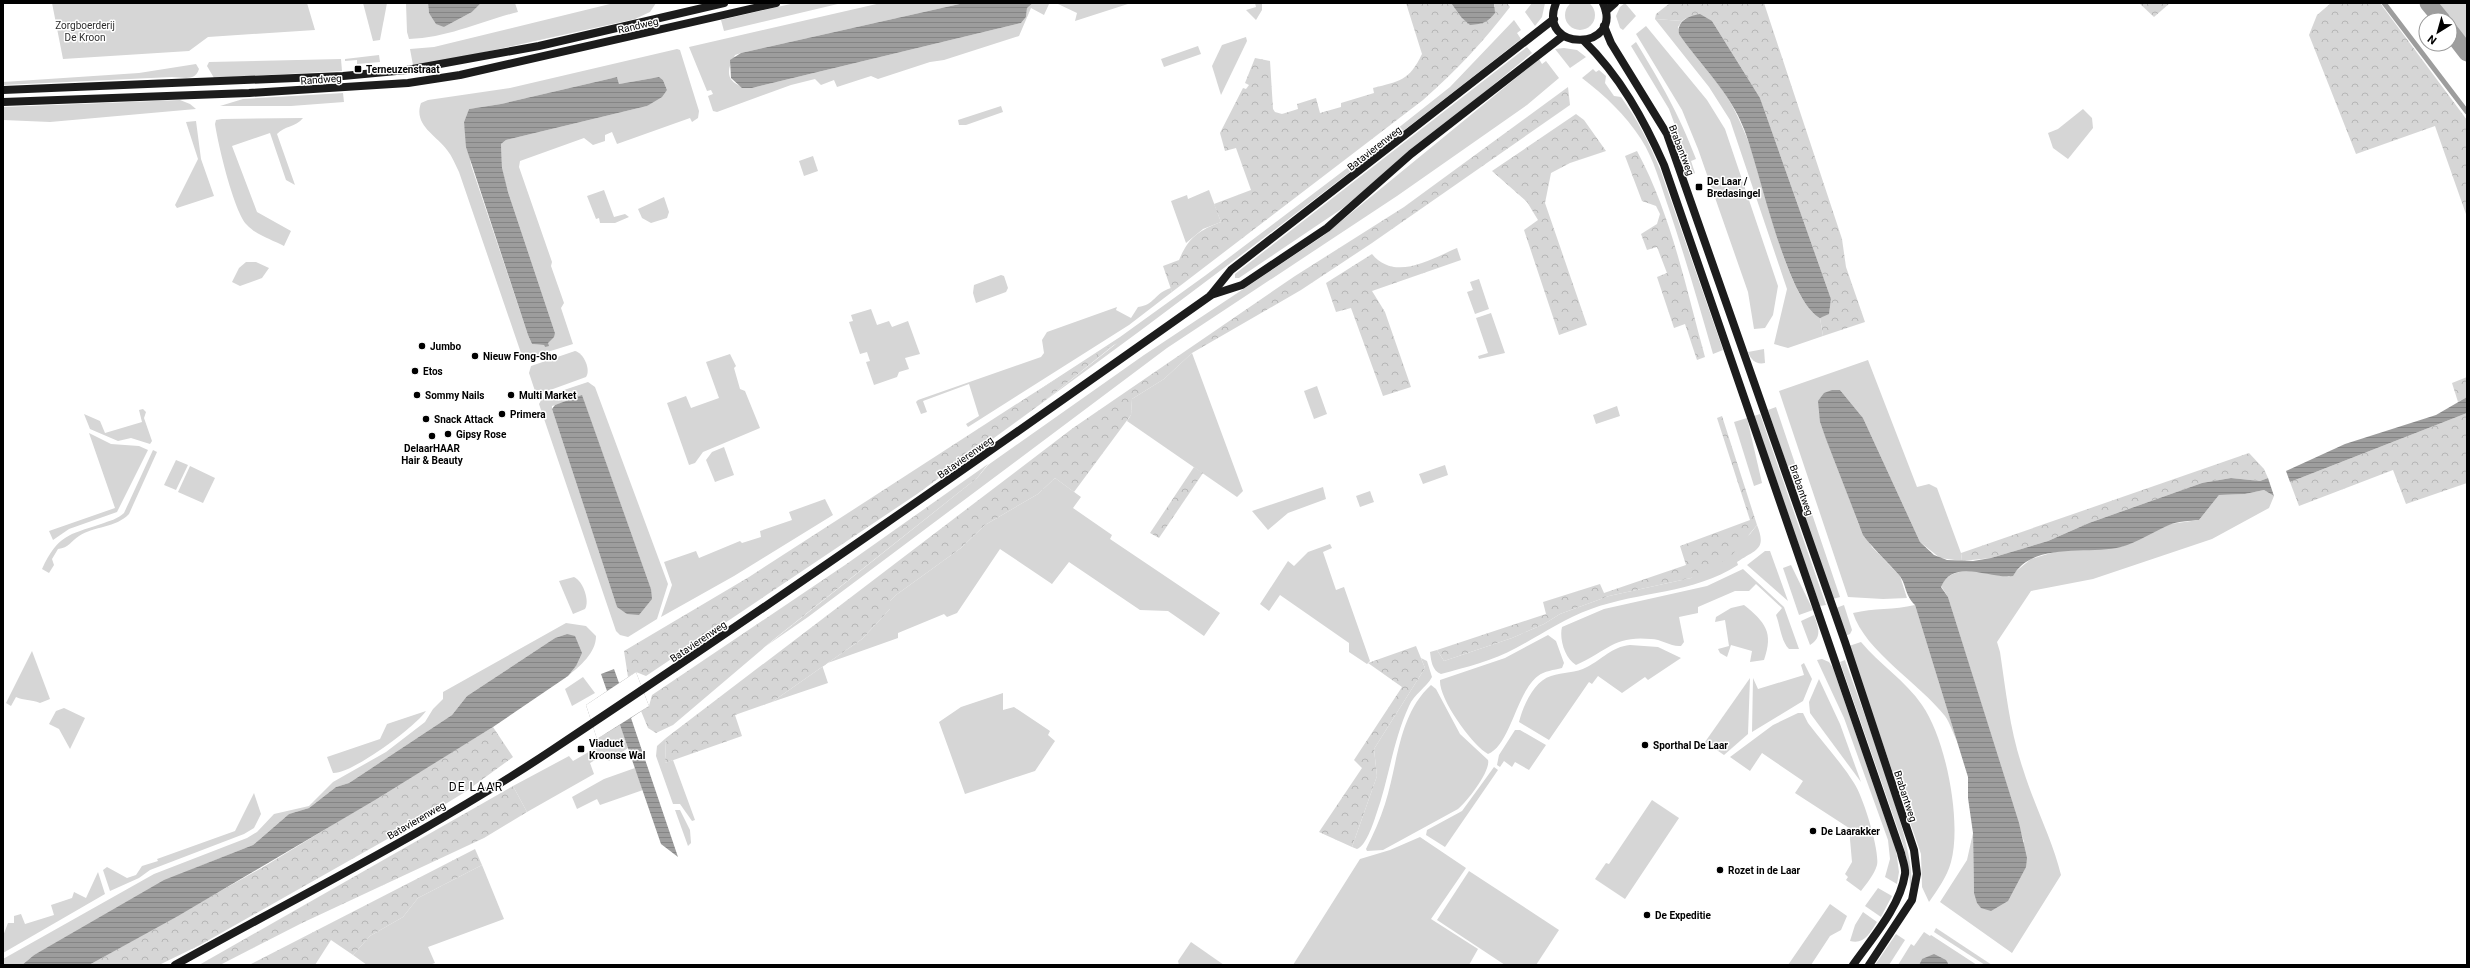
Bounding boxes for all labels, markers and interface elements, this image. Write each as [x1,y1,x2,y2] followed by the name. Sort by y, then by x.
[2418,12,2458,52] north arrow
[617,15,659,35] street label: Randweg
[55,20,115,43] park label: Zorgboerderij De Kroon
[2425,32,2439,47] text: N
[353,64,363,74] marker: Terneuzenstraat
[366,64,440,75] place label: Terneuzenstraat
[300,73,342,86] street label: Randweg
[1667,123,1696,177] street label: Brabantweg
[1345,124,1403,173] street label: Batavierenweg
[1707,176,1761,199] place label: De Laar / Bredasingel
[1694,182,1704,192] marker: De Laar / Bredasingel
[417,341,427,351] marker: Jumbo
[430,341,461,352] place label: Jumbo
[470,351,480,361] marker: Nieuw Fong-Sho
[483,351,558,362] place label: Nieuw Fong-Sho
[410,366,420,376] marker: Etos
[423,366,443,377] place label: Etos
[412,390,422,400] marker: Sommy Nails
[425,390,484,401] place label: Sommy Nails
[506,390,516,400] marker: Multi Market
[519,390,577,401] place label: Multi Market
[497,409,507,419] marker: Primera
[510,409,546,420] place label: Primera
[421,414,431,424] marker: Snack Attack
[434,414,494,425] place label: Snack Attack
[443,429,453,439] marker: Gipsy Rose
[456,429,507,440] place label: Gipsy Rose
[427,431,437,441] marker: DelaarHAAR Hair & Beauty
[935,434,995,481] street label: Batavierenweg
[401,443,464,466] place label: DelaarHAAR Hair & Beauty
[1788,463,1815,517] street label: Brabantweg
[668,619,728,664] street label: Batavierenweg
[589,738,646,761] place label: Viaduct Kroonse Wal
[1640,740,1650,750] marker: Sporthal De Laar
[1653,740,1728,751] place label: Sporthal De Laar
[576,744,586,754] marker: Viaduct Kroonse Wal
[1892,769,1919,823] street label: Brabantweg
[449,780,503,794] district label: DE LAAR
[385,799,447,842] street label: Batavierenweg
[1808,826,1818,836] marker: De Laarakker
[1821,826,1880,837] place label: De Laarakker
[1715,865,1725,875] marker: Rozet in de Laar
[1728,865,1801,876] place label: Rozet in de Laar
[1642,910,1652,920] marker: De Expeditie
[1655,910,1711,921] place label: De Expeditie

